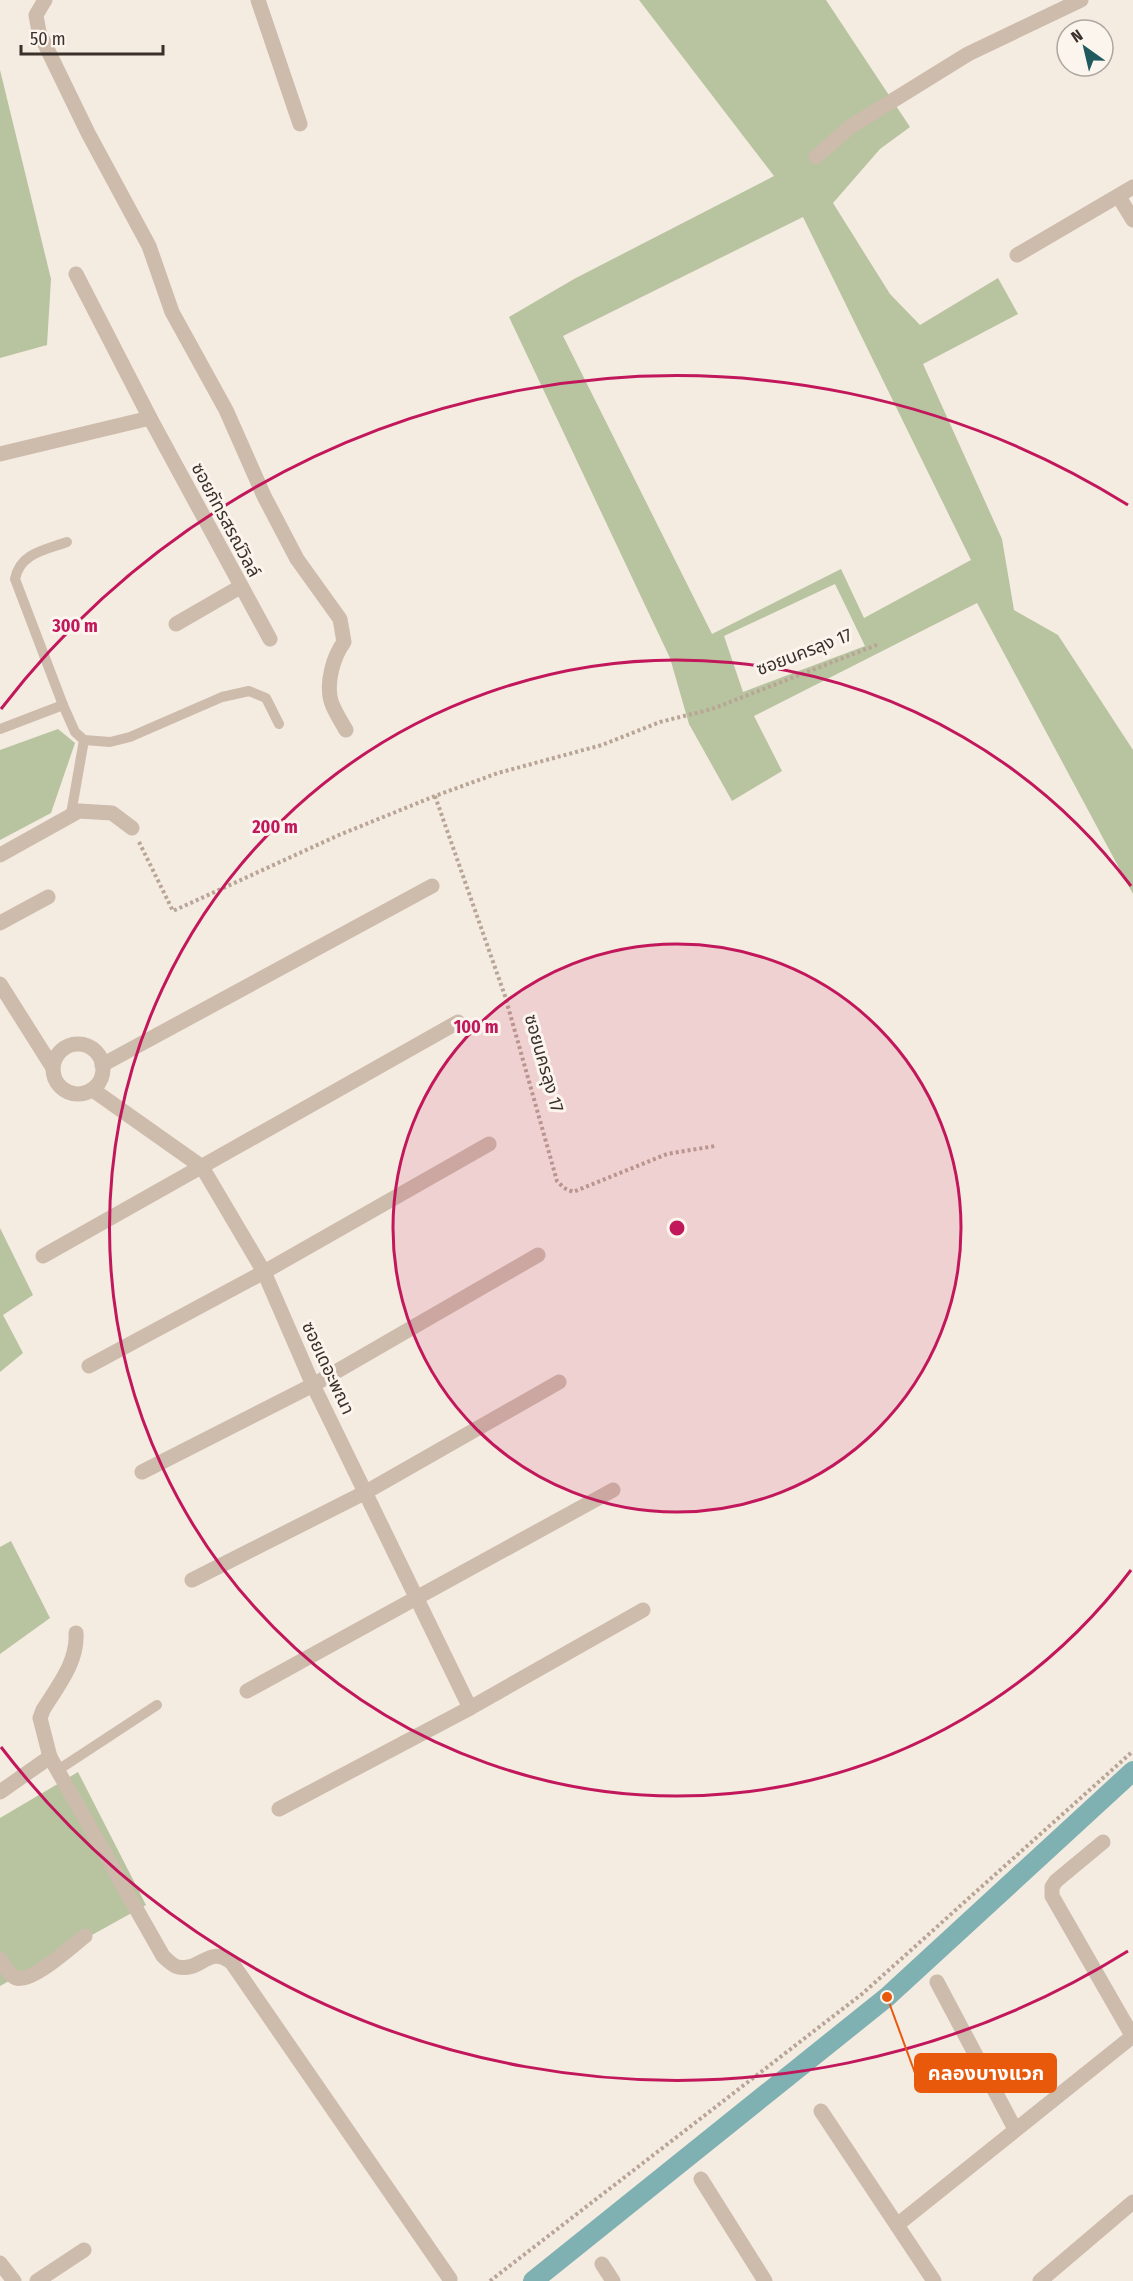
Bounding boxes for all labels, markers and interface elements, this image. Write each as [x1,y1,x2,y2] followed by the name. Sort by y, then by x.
[21,18,164,56] scale bar
[1055,18,1115,78] north arrow
[1068,25,1086,47] text: N
[30,28,66,50] text: 50 m
[187,459,265,581] street label: ซอยภัทรสรณ์วิลล์
[51,615,98,637] text: 300 m
[753,624,855,680] street label: ซอยนครลุง 17
[251,816,298,838] text: 200 m
[520,1012,568,1114] street label: ซอยนครลุง 17
[454,1016,498,1038] text: 100 m
[667,1218,687,1238] centre of rings
[297,1318,359,1418] street label: ซอยเดอะพณา
[915,2054,1056,2092] callout: คลองบางแวก
[928,2061,1044,2085] text: คลองบางแวก

